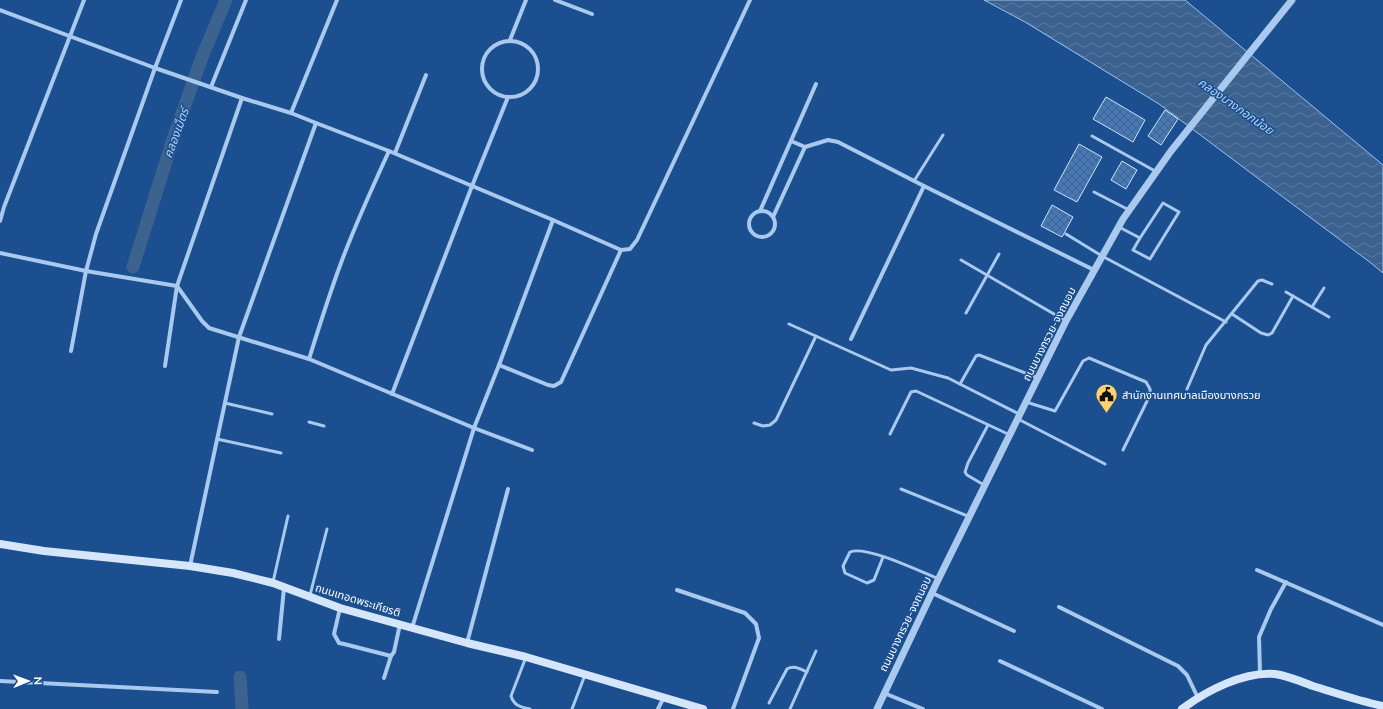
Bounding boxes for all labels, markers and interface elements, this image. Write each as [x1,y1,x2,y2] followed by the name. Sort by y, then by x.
[1195,74,1277,138] water label: คลองบางกอกน้อย
[160,104,193,160] water label: คลองเม็ตร์
[1019,285,1079,383] street label: ถนนบางกรวย-จงถนอม
[1093,382,1119,415] public building icon: สำนักงานเทศบาลเมืองบางกรวย
[1122,388,1261,402] place label: สำนักงานเทศบาลเมืองบางกรวย
[876,574,934,674] street label: ถนนบางกรวย-จงถนอม
[314,580,402,620] street label: ถนนเทอดพระเกียรติ
[8,661,48,701] north arrow
[31,677,45,685] text: N

